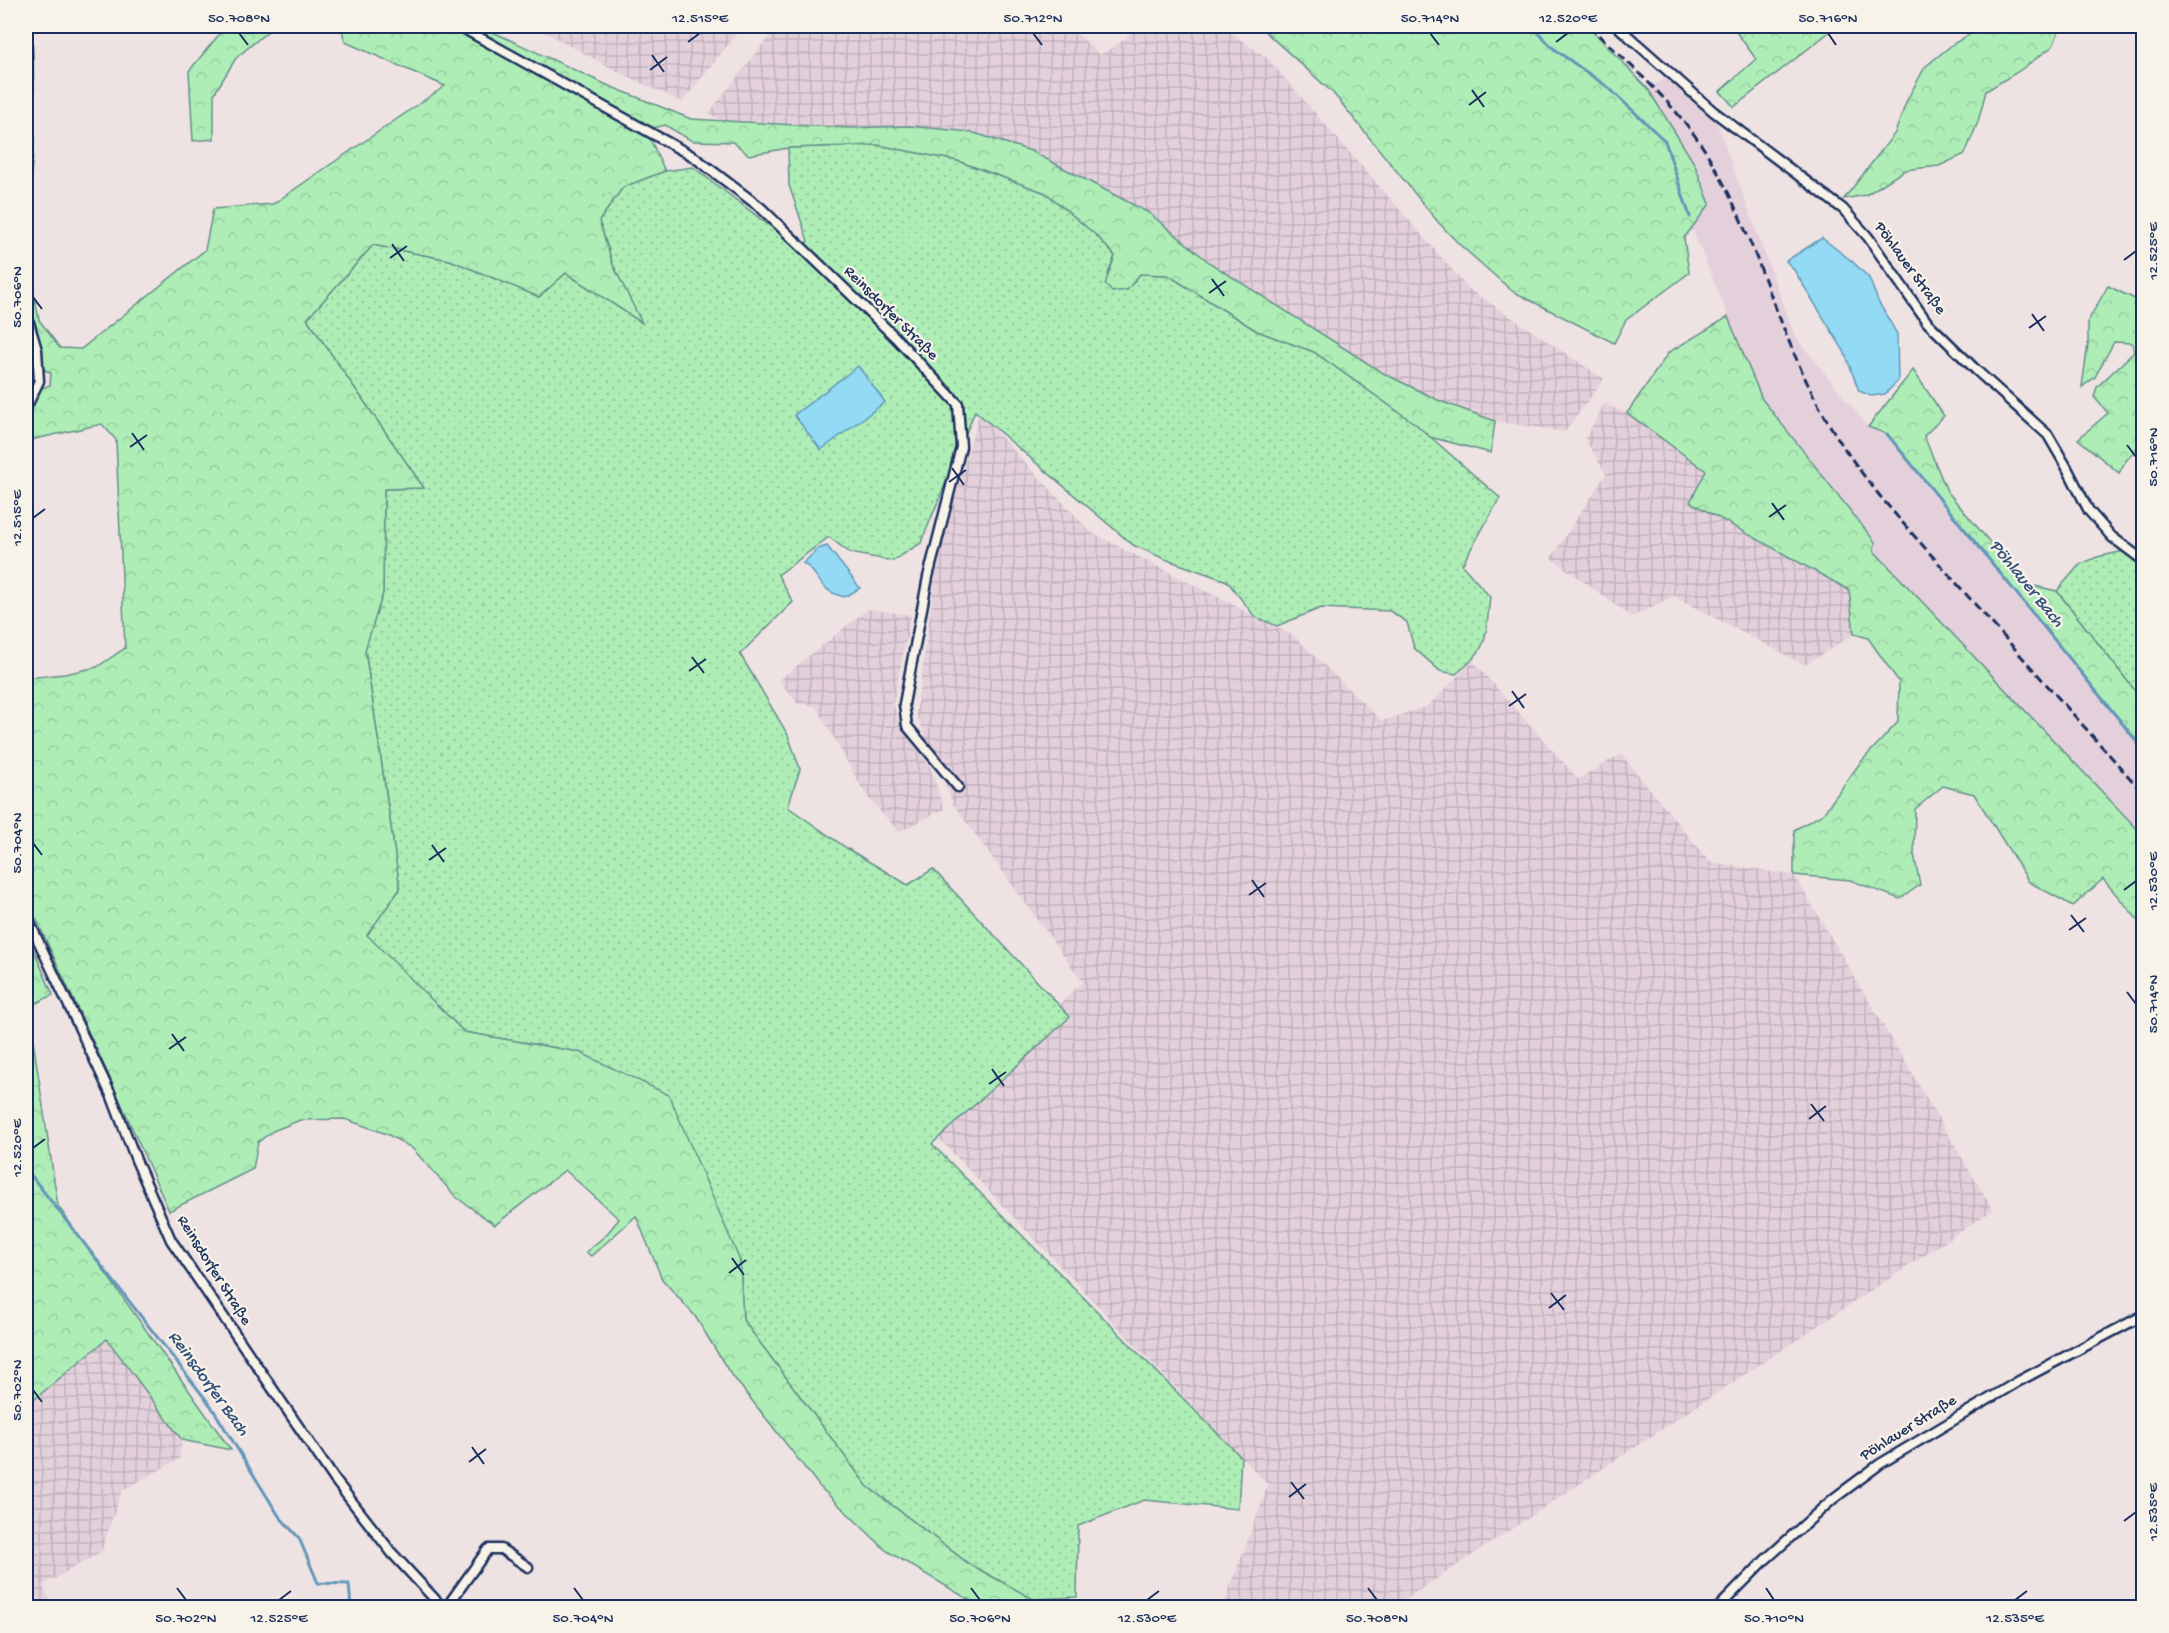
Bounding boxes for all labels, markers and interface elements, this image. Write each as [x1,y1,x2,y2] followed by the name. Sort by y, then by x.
[208,10,270,28] text: 50.708°N
[671,10,729,28] text: 12.515°E
[1004,10,1063,28] text: 50.712°N
[1401,10,1460,28] text: 50.714°N
[1538,10,1598,28] text: 12.520°E
[1798,10,1858,28] text: 50.716°N
[1868,218,1949,320] street label: Pöhlauer Straße
[2145,222,2163,281] text: 12.525°E
[839,263,942,366] street label: Reinsdorfer Straße
[9,266,27,328] text: 50.706°N
[2145,427,2163,487] text: 50.716°N
[9,489,27,547] text: 12.515°E
[1984,536,2068,632] water label: Pöhlauer Bach
[9,812,27,874] text: 50.704°N
[2145,851,2163,911] text: 12.530°E
[2145,974,2163,1033] text: 50.714°N
[9,1118,27,1178] text: 12.520°E
[172,1213,255,1330] street label: Reinsdorfer Straße
[163,1327,253,1441] water label: Reinsdorfer Bach
[9,1359,27,1421] text: 50.702°N
[1857,1391,1961,1467] street label: Pöhlauer Straße
[2145,1482,2163,1542] text: 12.535°E
[155,1610,217,1628] text: 50.702°N
[249,1610,308,1628] text: 12.525°E
[552,1610,614,1628] text: 50.704°N
[949,1610,1011,1628] text: 50.706°N
[1117,1610,1177,1628] text: 12.530°E
[1346,1610,1408,1628] text: 50.708°N
[1744,1610,1804,1628] text: 50.710°N
[1985,1610,2045,1628] text: 12.535°E

